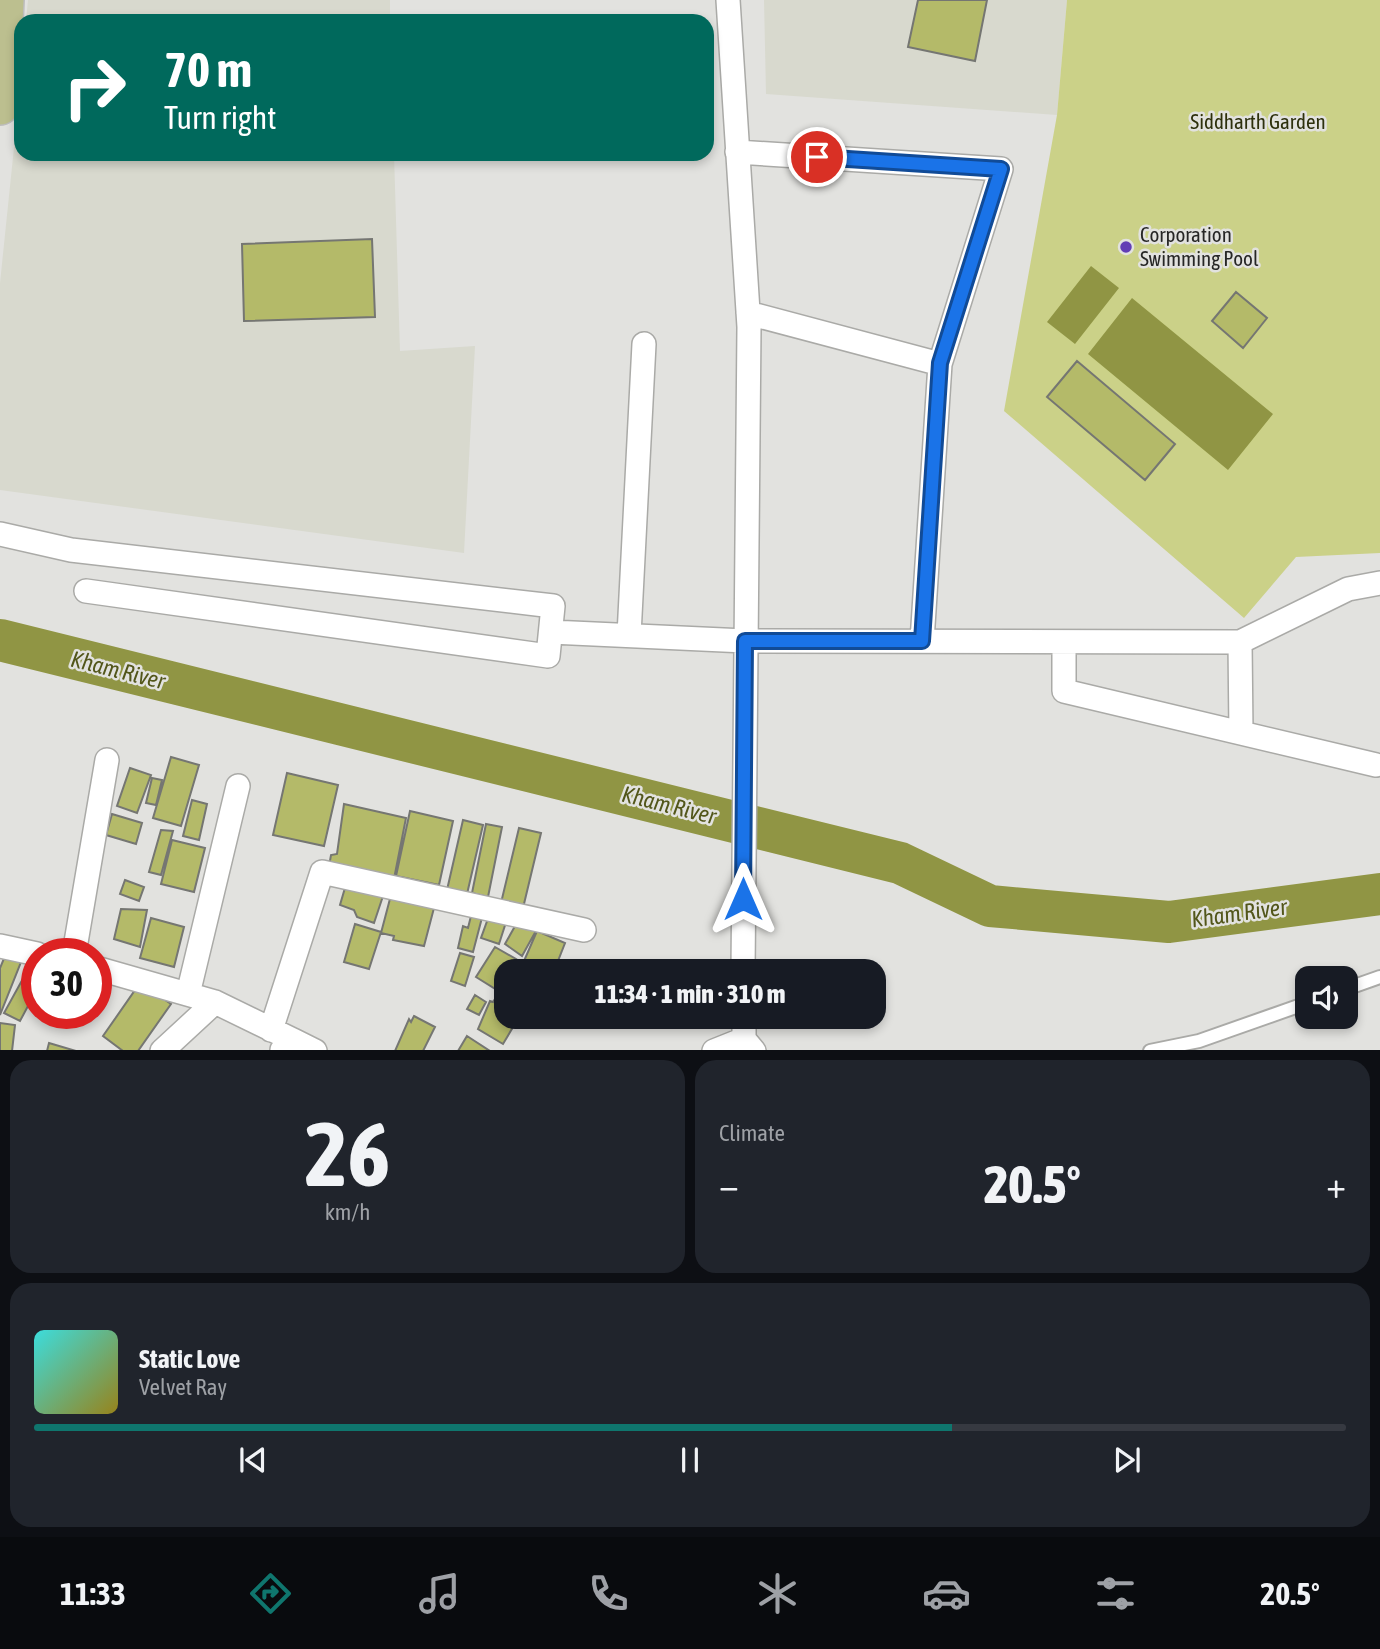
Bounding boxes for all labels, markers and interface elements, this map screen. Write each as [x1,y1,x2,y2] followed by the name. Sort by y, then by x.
[164,41,252,97] text: 70 m
[49,42,140,133] icon: right
[164,99,277,136] text: Turn right
[1190,109,1326,133] park label: Siddharth Garden
[787,127,847,187] pin
[798,138,836,176] icon: arrive
[1140,222,1259,270] place label: Corporation Swimming Pool
[1118,239,1134,255] marker: Corporation Swimming Pool
[68,646,169,695] water label: Kham River
[619,781,720,830] water label: Kham River
[706,862,780,936] position arrow
[1190,893,1290,933] water label: Kham River
[21,938,112,1029] speed limit sign: 30
[1295,966,1358,1029] map controls
[1295,966,1358,1029] button: sound
[595,979,785,1009] text: 11:34 · 1 min · 310 m
[305,1101,390,1205] text: 26
[719,1120,785,1146] text: Climate
[984,1154,1081,1214] text: 20.5°
[719,1163,739,1206] text: −
[1326,1163,1346,1206] text: +
[325,1199,370,1225] text: km/h
[139,1344,240,1374] text: Static Love
[139,1374,227,1400] text: Velvet Ray
[234,1441,272,1479] icon: previous
[671,1441,709,1479] icon: pause
[1108,1441,1146,1479] icon: next
[246,1569,295,1618] icon: directions
[415,1569,464,1618] icon: music
[584,1569,633,1618] icon: phone
[753,1569,802,1618] icon: climate
[922,1569,971,1618] icon: car
[1091,1569,1140,1618] icon: filters
[60,1575,126,1612] text: 11:33
[1260,1575,1320,1612] text: 20.5°

